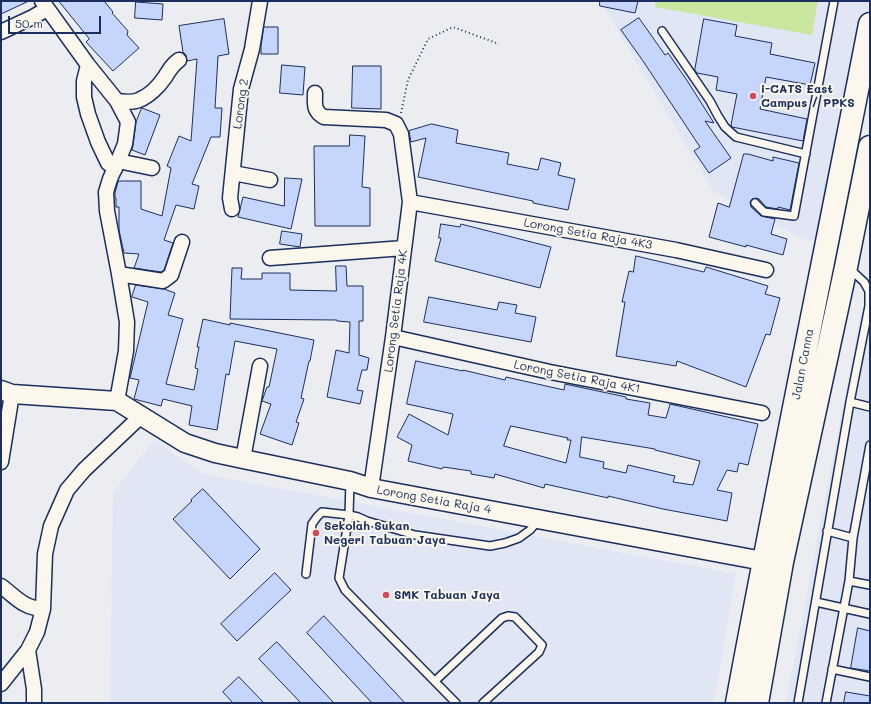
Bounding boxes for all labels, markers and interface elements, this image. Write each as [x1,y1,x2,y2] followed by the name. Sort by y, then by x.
[10,8,103,34] scale bar
[15,15,43,31] text: 50 m
[230,78,252,130] street label: Lorong 2
[761,82,855,110] place label: i-CATS East Campus / PPKS
[748,91,758,101] marker: i-CATS East Campus / PPKS
[523,216,653,252] street label: Lorong Setia Raja 4K3
[381,249,411,373] street label: Lorong Setia Raja 4K
[789,327,817,401] street label: Jalan Canna
[512,358,642,396] street label: Lorong Setia Raja 4K1
[376,483,492,517] street label: Lorong Setia Raja 4
[324,519,446,547] place label: Sekolah Sukan Negeri Tabuan Jaya
[311,528,321,538] marker: Sekolah Sukan Negeri Tabuan Jaya
[394,588,500,602] place label: SMK Tabuan Jaya
[381,590,391,600] marker: SMK Tabuan Jaya

